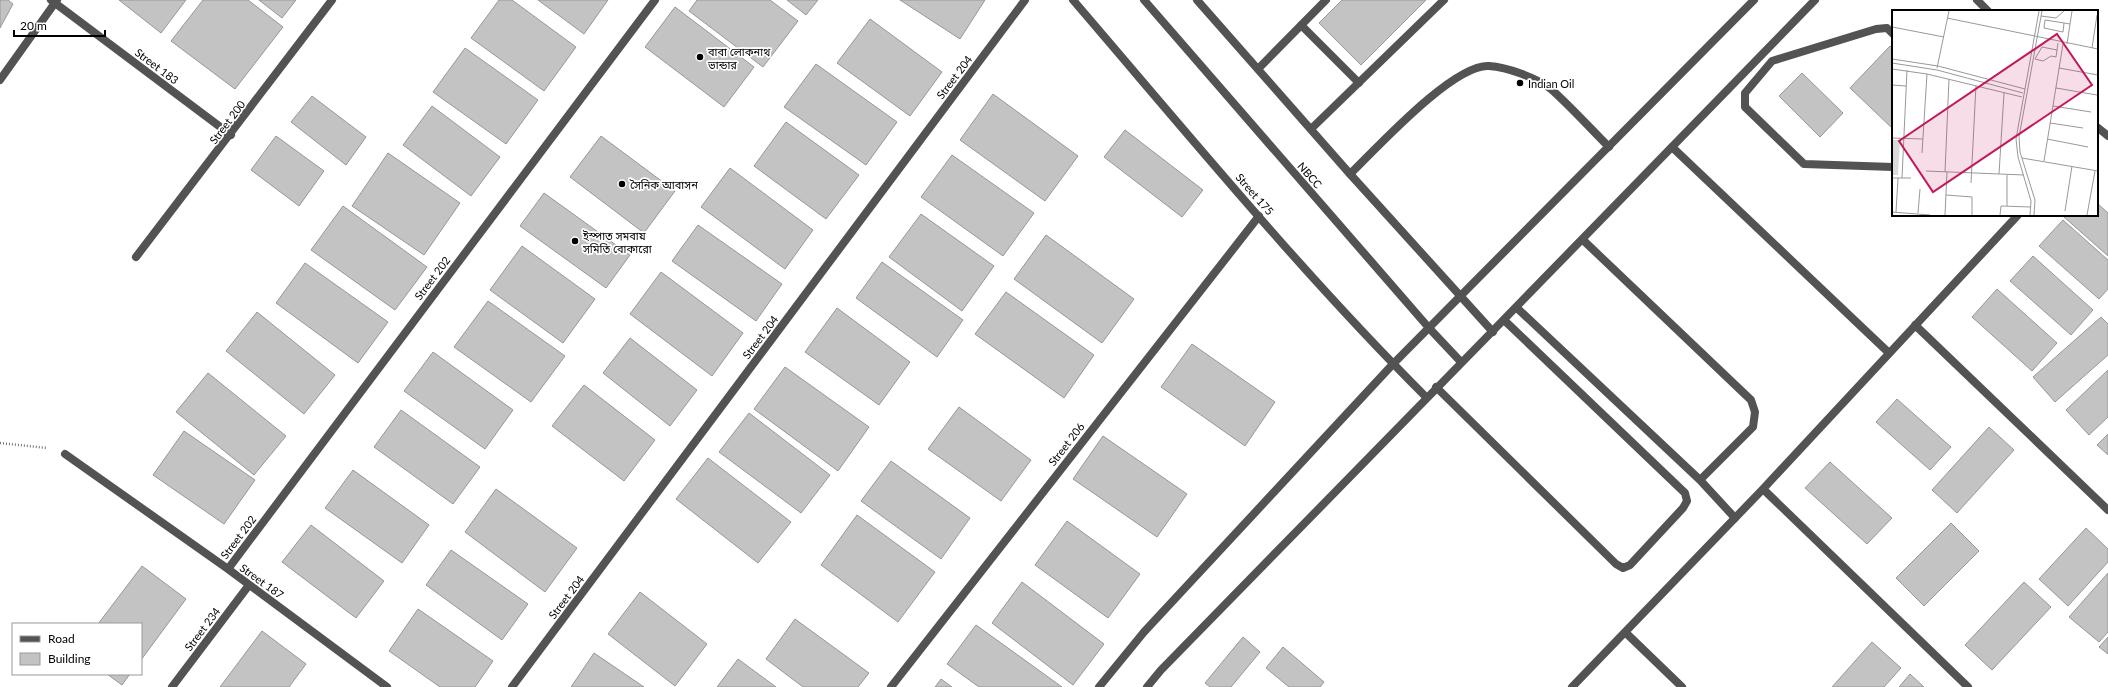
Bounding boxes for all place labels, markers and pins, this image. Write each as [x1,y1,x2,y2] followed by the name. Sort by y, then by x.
[707,45,771,71] place label: বাবা লোকনাথ ভান্ডার
[695,52,705,62] marker: বাবা লোকনাথ ভান্ডার
[1528,77,1574,90] place label: Indian Oil
[1515,78,1525,88] marker: Indian Oil
[629,178,698,191] place label: সৈনিক আবাসন
[617,179,627,189] marker: সৈনিক আবাসন
[582,229,653,255] place label: ইস্পাত সমবায় সমিতি বোকারো
[570,236,580,246] marker: ইস্পাত সমবায় সমিতি বোকারো

